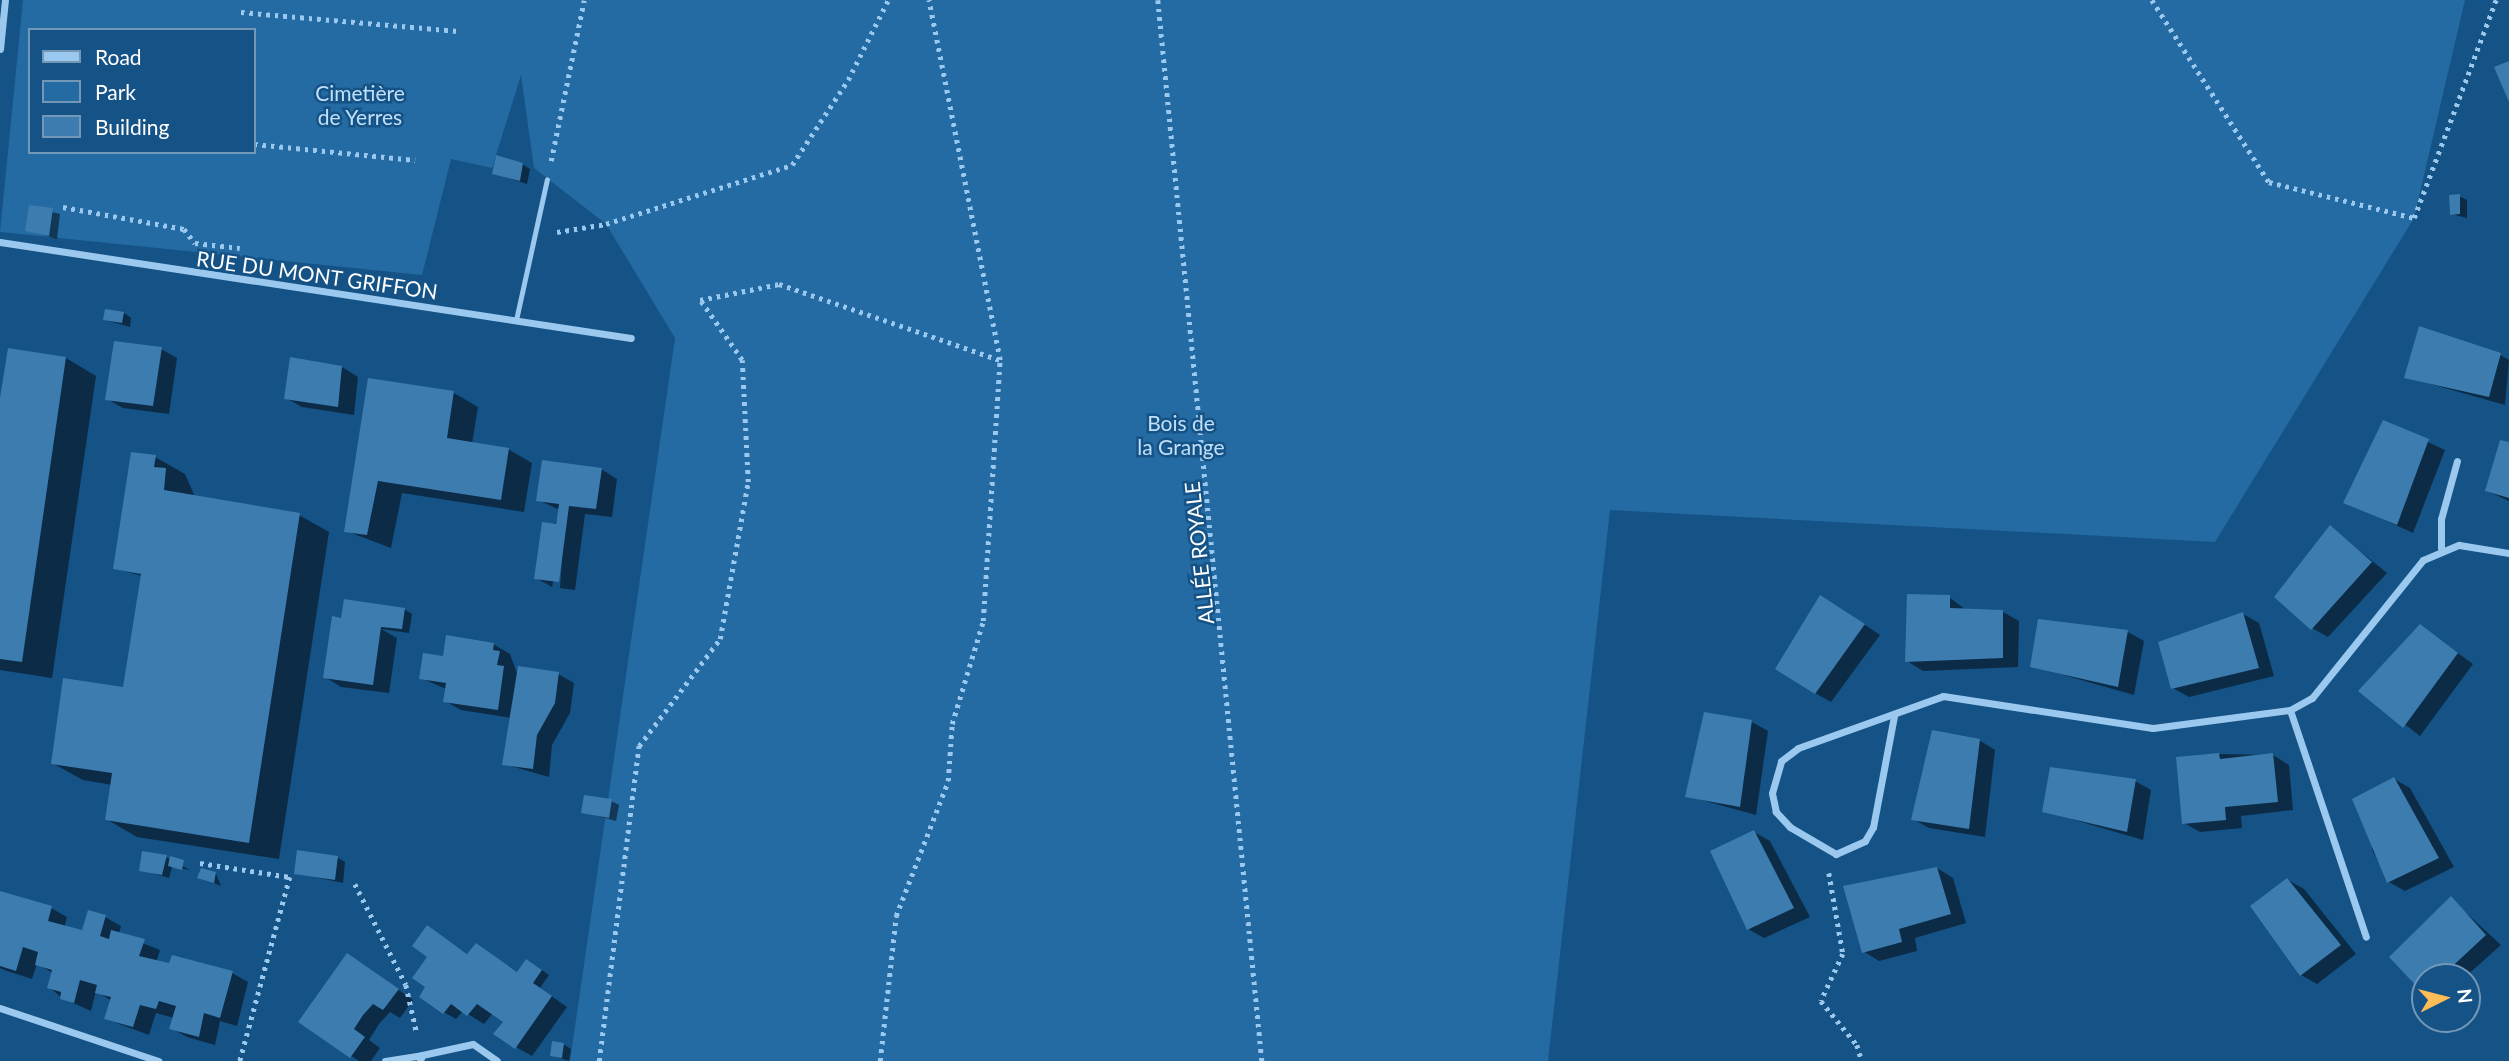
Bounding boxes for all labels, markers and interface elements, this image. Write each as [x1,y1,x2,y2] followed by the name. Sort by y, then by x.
[28,28,256,154] legend
[95,44,142,69] text: Road
[95,79,136,104] text: Park
[315,80,405,130] park label: Cimetière de Yerres
[95,114,170,139] text: Building
[195,246,439,304] street label: RUE DU MONT GRIFFON
[1137,410,1225,460] park label: Bois de la Grange
[1179,480,1219,626] street label: ALLÉE ROYALE
[2411,963,2481,1033] north arrow
[2453,987,2478,1004] text: N

